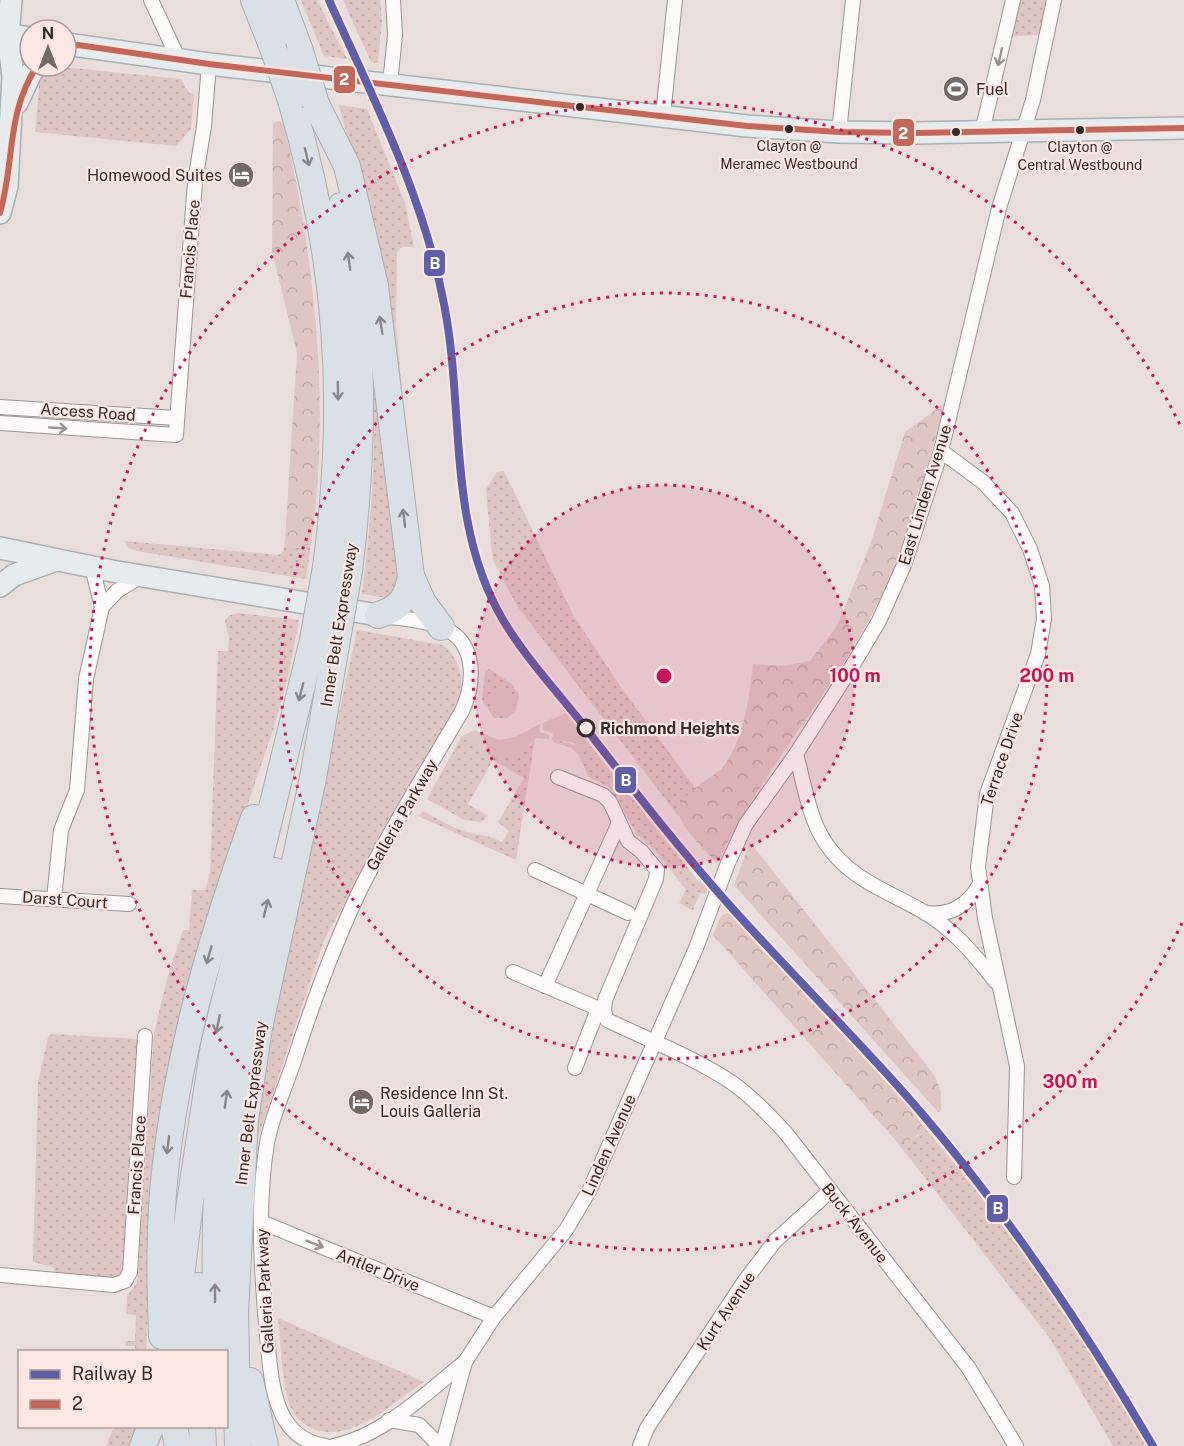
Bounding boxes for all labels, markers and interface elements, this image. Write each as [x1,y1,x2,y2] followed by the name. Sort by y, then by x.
[18,18,78,78] north arrow
[42,24,54,43] text: N
[994,47,1005,66] one-way arrow
[333,65,356,94] line badge: 2
[339,70,349,89] text: 2
[941,74,971,104] sports icon: Fuel
[976,80,1009,99] place label: Fuel
[574,101,586,113] unlabelled marker
[892,118,915,147] line badge: 2
[783,123,795,135] marker: Clayton @ Meramec Westbound
[898,124,908,143] text: 2
[1074,124,1086,136] marker: Clayton @ Central Westbound
[950,126,962,138] unlabelled marker
[720,138,858,172] place label: Clayton @ Meramec Westbound
[1018,139,1142,173] place label: Clayton @ Central Westbound
[302,147,314,166] one-way arrow
[226,160,256,190] hotel icon: Homewood Suites
[87,166,222,185] place label: Homewood Suites
[176,199,204,299] street label: Francis Place
[423,249,446,277] line badge: B
[343,252,354,272] one-way arrow
[430,254,441,273] text: B
[375,315,386,335] one-way arrow
[332,381,344,401] one-way arrow
[40,399,136,425] street label: Access Road
[48,422,68,433] one-way arrow
[895,422,955,568] street label: East Linden Avenue
[398,509,409,529] one-way arrow
[317,541,361,708] street label: Inner Belt Expressway
[829,665,881,686] text: 100 m
[1020,665,1074,686] text: 200 m
[654,666,674,686] centre of rings
[294,682,306,701] one-way arrow
[977,709,1027,809] street label: Terrace Drive
[577,719,595,737] marker: Richmond Heights
[600,719,740,738] place label: Richmond Heights
[362,756,442,874] street label: Galleria Parkway
[614,766,637,794] line badge: B
[621,771,632,790] text: B
[22,888,108,912] street label: Darst Court
[260,899,272,918] one-way arrow
[203,945,214,964] one-way arrow
[212,1013,223,1033] one-way arrow
[231,1019,271,1186] street label: Inner Belt Expressway
[1042,1071,1098,1092] text: 300 m
[380,1084,508,1121] place label: Residence Inn St. Louis Galleria
[346,1087,376,1117] hotel icon: Residence Inn St. Louis Galleria
[221,1089,232,1109] one-way arrow
[578,1091,640,1199] street label: Linden Avenue
[124,1115,150,1215] street label: Francis Place
[162,1135,173,1154] one-way arrow
[818,1179,892,1267] street label: Buck Avenue
[986,1194,1009,1223] line badge: B
[993,1199,1004,1218] text: B
[252,1227,278,1354] street label: Galleria Parkway
[306,1239,324,1250] one-way arrow
[333,1245,423,1295] street label: Antler Drive
[693,1268,759,1354] street label: Kurt Avenue
[209,1284,221,1304] one-way arrow
[18,1350,228,1428] legend
[72,1363,153,1384] text: Railway B
[72,1393,83,1414] text: 2

